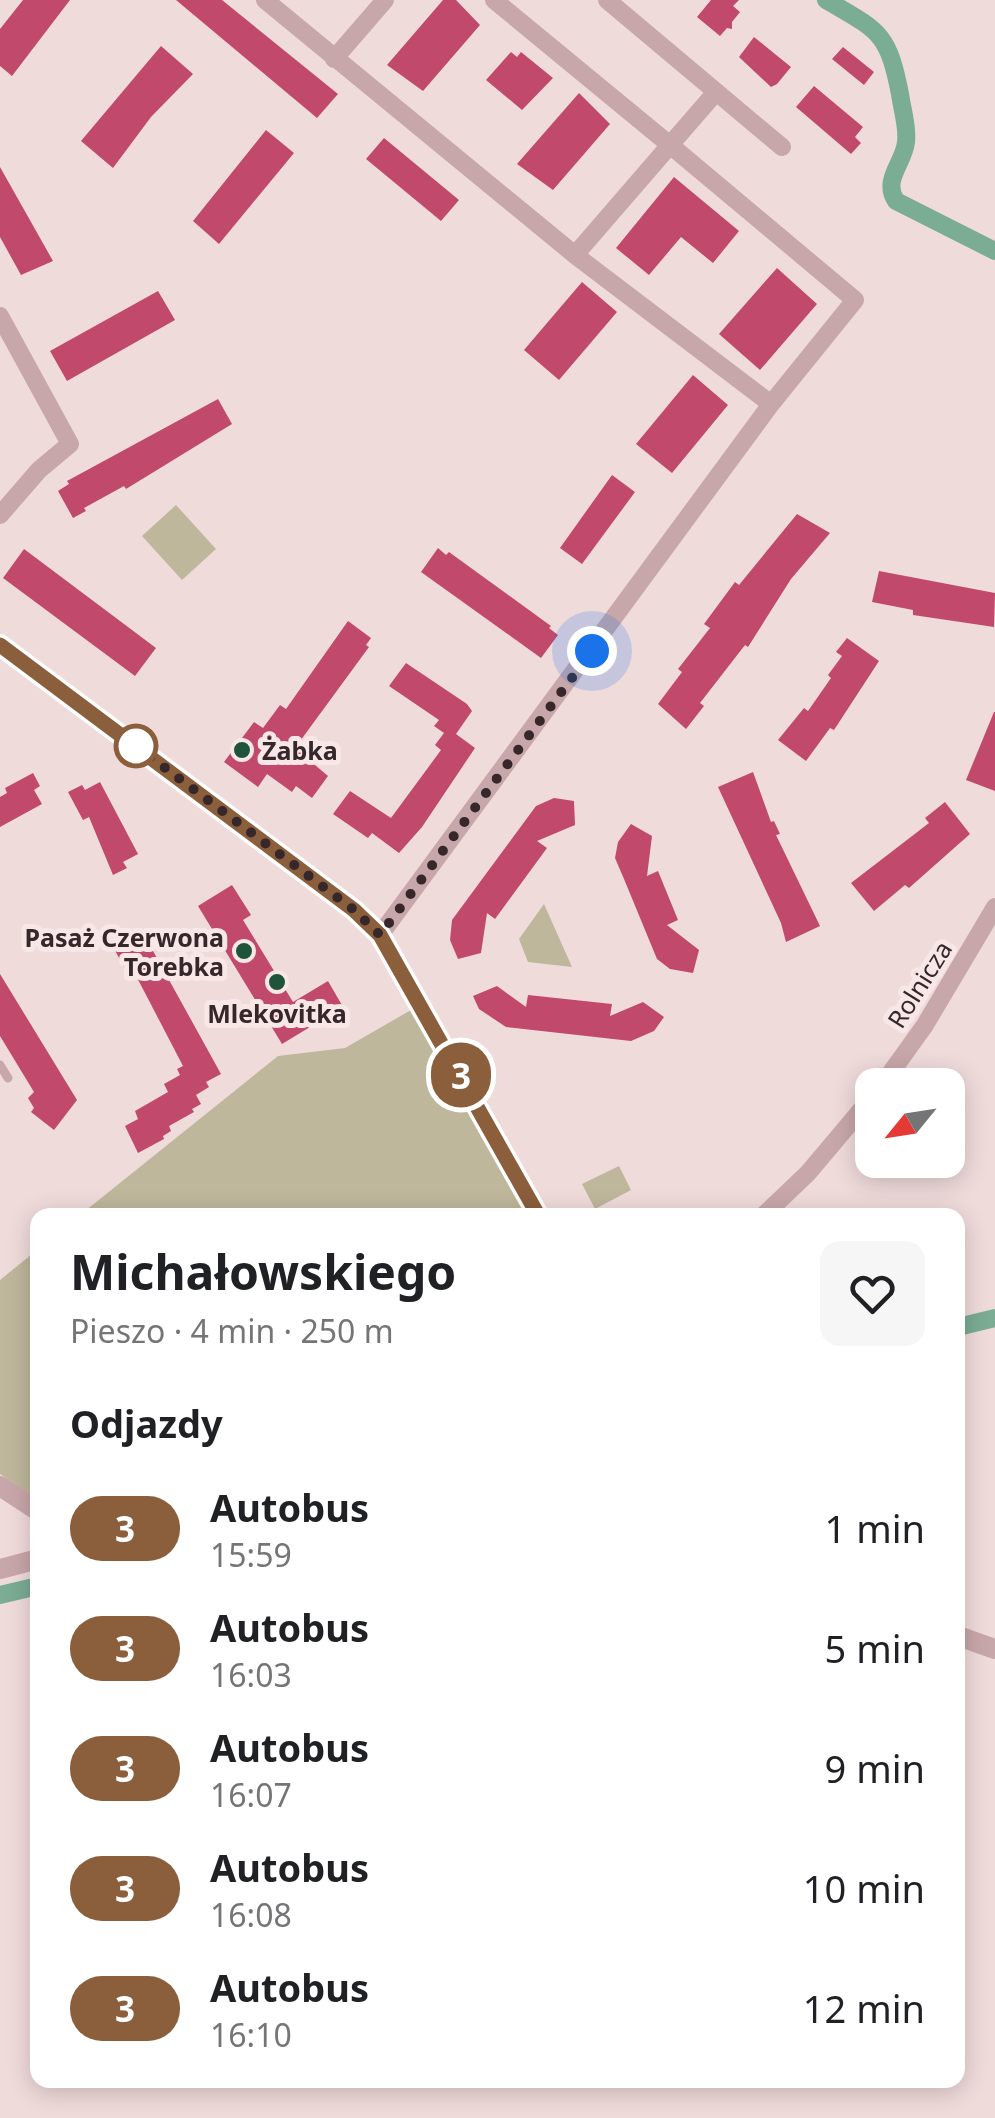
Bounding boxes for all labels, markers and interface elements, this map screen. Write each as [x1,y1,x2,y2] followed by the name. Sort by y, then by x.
[567,626,617,676] your location
[115,725,157,767] unlabelled marker
[262,733,338,767] place label: Żabka
[231,739,253,761] marker: Żabka
[24,920,224,983] place label: Pasaż Czerwona Torebka
[879,934,959,1034] street label: Rolnicza
[233,940,255,962] marker: Pasaż Czerwona Torebka
[266,971,288,993] marker: Mlekovitka
[207,996,347,1030] place label: Mlekovitka
[428,1042,494,1108] line badge: 3
[451,1052,471,1099] text: 3
[855,1068,965,1178] north arrow
[855,1068,965,1178] map controls
[70,1239,456,1304] text: Michałowskiego
[820,1241,925,1346] button: heart
[70,1309,394,1352] text: Pieszo · 4 min · 250 m
[70,1397,223,1449] text: Odjazdy
[210,1481,369,1533] text: Autobus
[825,1502,925,1554] text: 1 min
[115,1505,135,1552] text: 3
[210,1533,292,1576] text: 15:59
[210,1601,369,1653] text: Autobus
[825,1622,925,1674] text: 5 min
[115,1625,135,1672] text: 3
[210,1653,292,1696] text: 16:03
[210,1721,369,1773] text: Autobus
[825,1742,925,1794] text: 9 min
[115,1745,135,1792] text: 3
[210,1773,292,1816] text: 16:07
[210,1841,369,1893] text: Autobus
[803,1862,925,1914] text: 10 min
[115,1865,135,1912] text: 3
[210,1893,292,1936] text: 16:08
[210,1961,369,2013] text: Autobus
[803,1982,925,2034] text: 12 min
[115,1985,135,2032] text: 3
[210,2013,292,2056] text: 16:10

